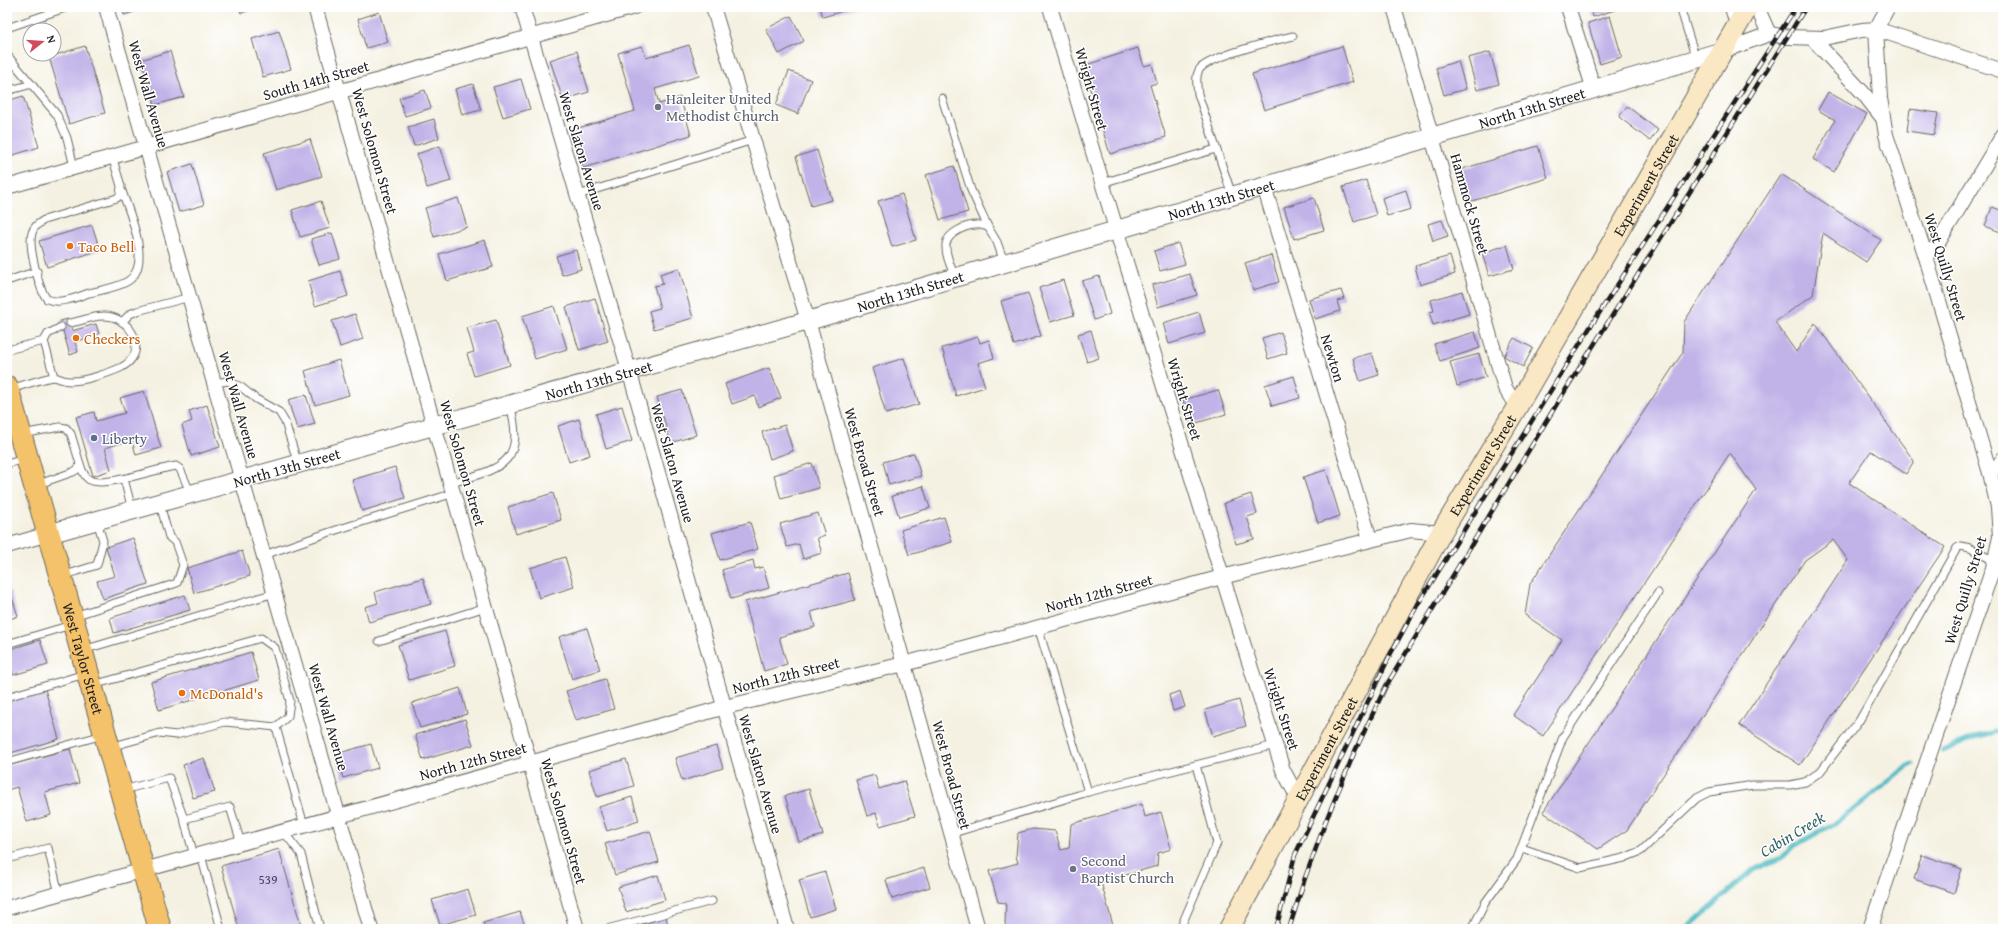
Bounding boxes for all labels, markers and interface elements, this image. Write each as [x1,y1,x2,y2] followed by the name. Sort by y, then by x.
[22,22,62,62] north arrow
[43,33,60,46] text: N
[124,38,174,150] street label: West Wall Avenue
[1070,45,1114,134] street label: Wright Street
[260,55,372,105] street label: South 14th Street
[1476,82,1588,133] street label: North 13th Street
[347,86,403,217] street label: West Solomon Street
[666,88,780,126] place label: Hanleiter United Methodist Church
[554,89,610,213] street label: West Slaton Avenue
[653,102,663,112] marker: Hanleiter United Methodist Church
[1607,129,1684,240] street label: Experiment Street
[1446,151,1495,258] street label: Hammock Street
[1165,173,1278,225] street label: North 13th Street
[1920,210,1973,324] street label: West Quilly Street
[78,236,134,257] place label: Taco Bell
[65,241,75,251] marker: Taco Bell
[855,265,967,316] street label: North 13th Street
[84,328,141,349] place label: Checkers
[1316,332,1350,385] street label: Newton
[71,333,81,343] marker: Checkers
[214,349,264,461] street label: West Wall Avenue
[543,354,655,405] street label: North 13th Street
[1162,355,1208,444] street label: Wright Street
[435,398,491,529] street label: West Solomon Street
[646,401,700,525] street label: West Slaton Avenue
[839,405,891,520] street label: West Broad Street
[1444,409,1521,519] street label: Experiment Street
[102,428,148,449] place label: Liberty
[89,433,99,443] marker: Liberty
[231,442,343,492] street label: North 13th Street
[1939,533,1992,647] street label: West Quilly Street
[1043,568,1156,617] street label: North 12th Street
[58,600,110,718] street label: West Taylor Street
[730,651,843,699] street label: North 12th Street
[304,661,354,773] street label: West Wall Avenue
[1259,665,1305,754] street label: Wright Street
[190,683,263,704] place label: McDonald's
[177,688,187,698] marker: McDonald's
[1289,692,1363,804] street label: Experiment Street
[734,712,788,836] street label: West Slaton Avenue
[927,718,977,833] street label: West Broad Street
[417,736,530,785] street label: North 12th Street
[536,756,592,887] street label: West Solomon Street
[1755,805,1830,863] water label: Cabin Creek
[1081,850,1175,888] place label: Second Baptist Church
[1068,864,1078,874] marker: Second Baptist Church
[259,870,277,889] house number: 539

